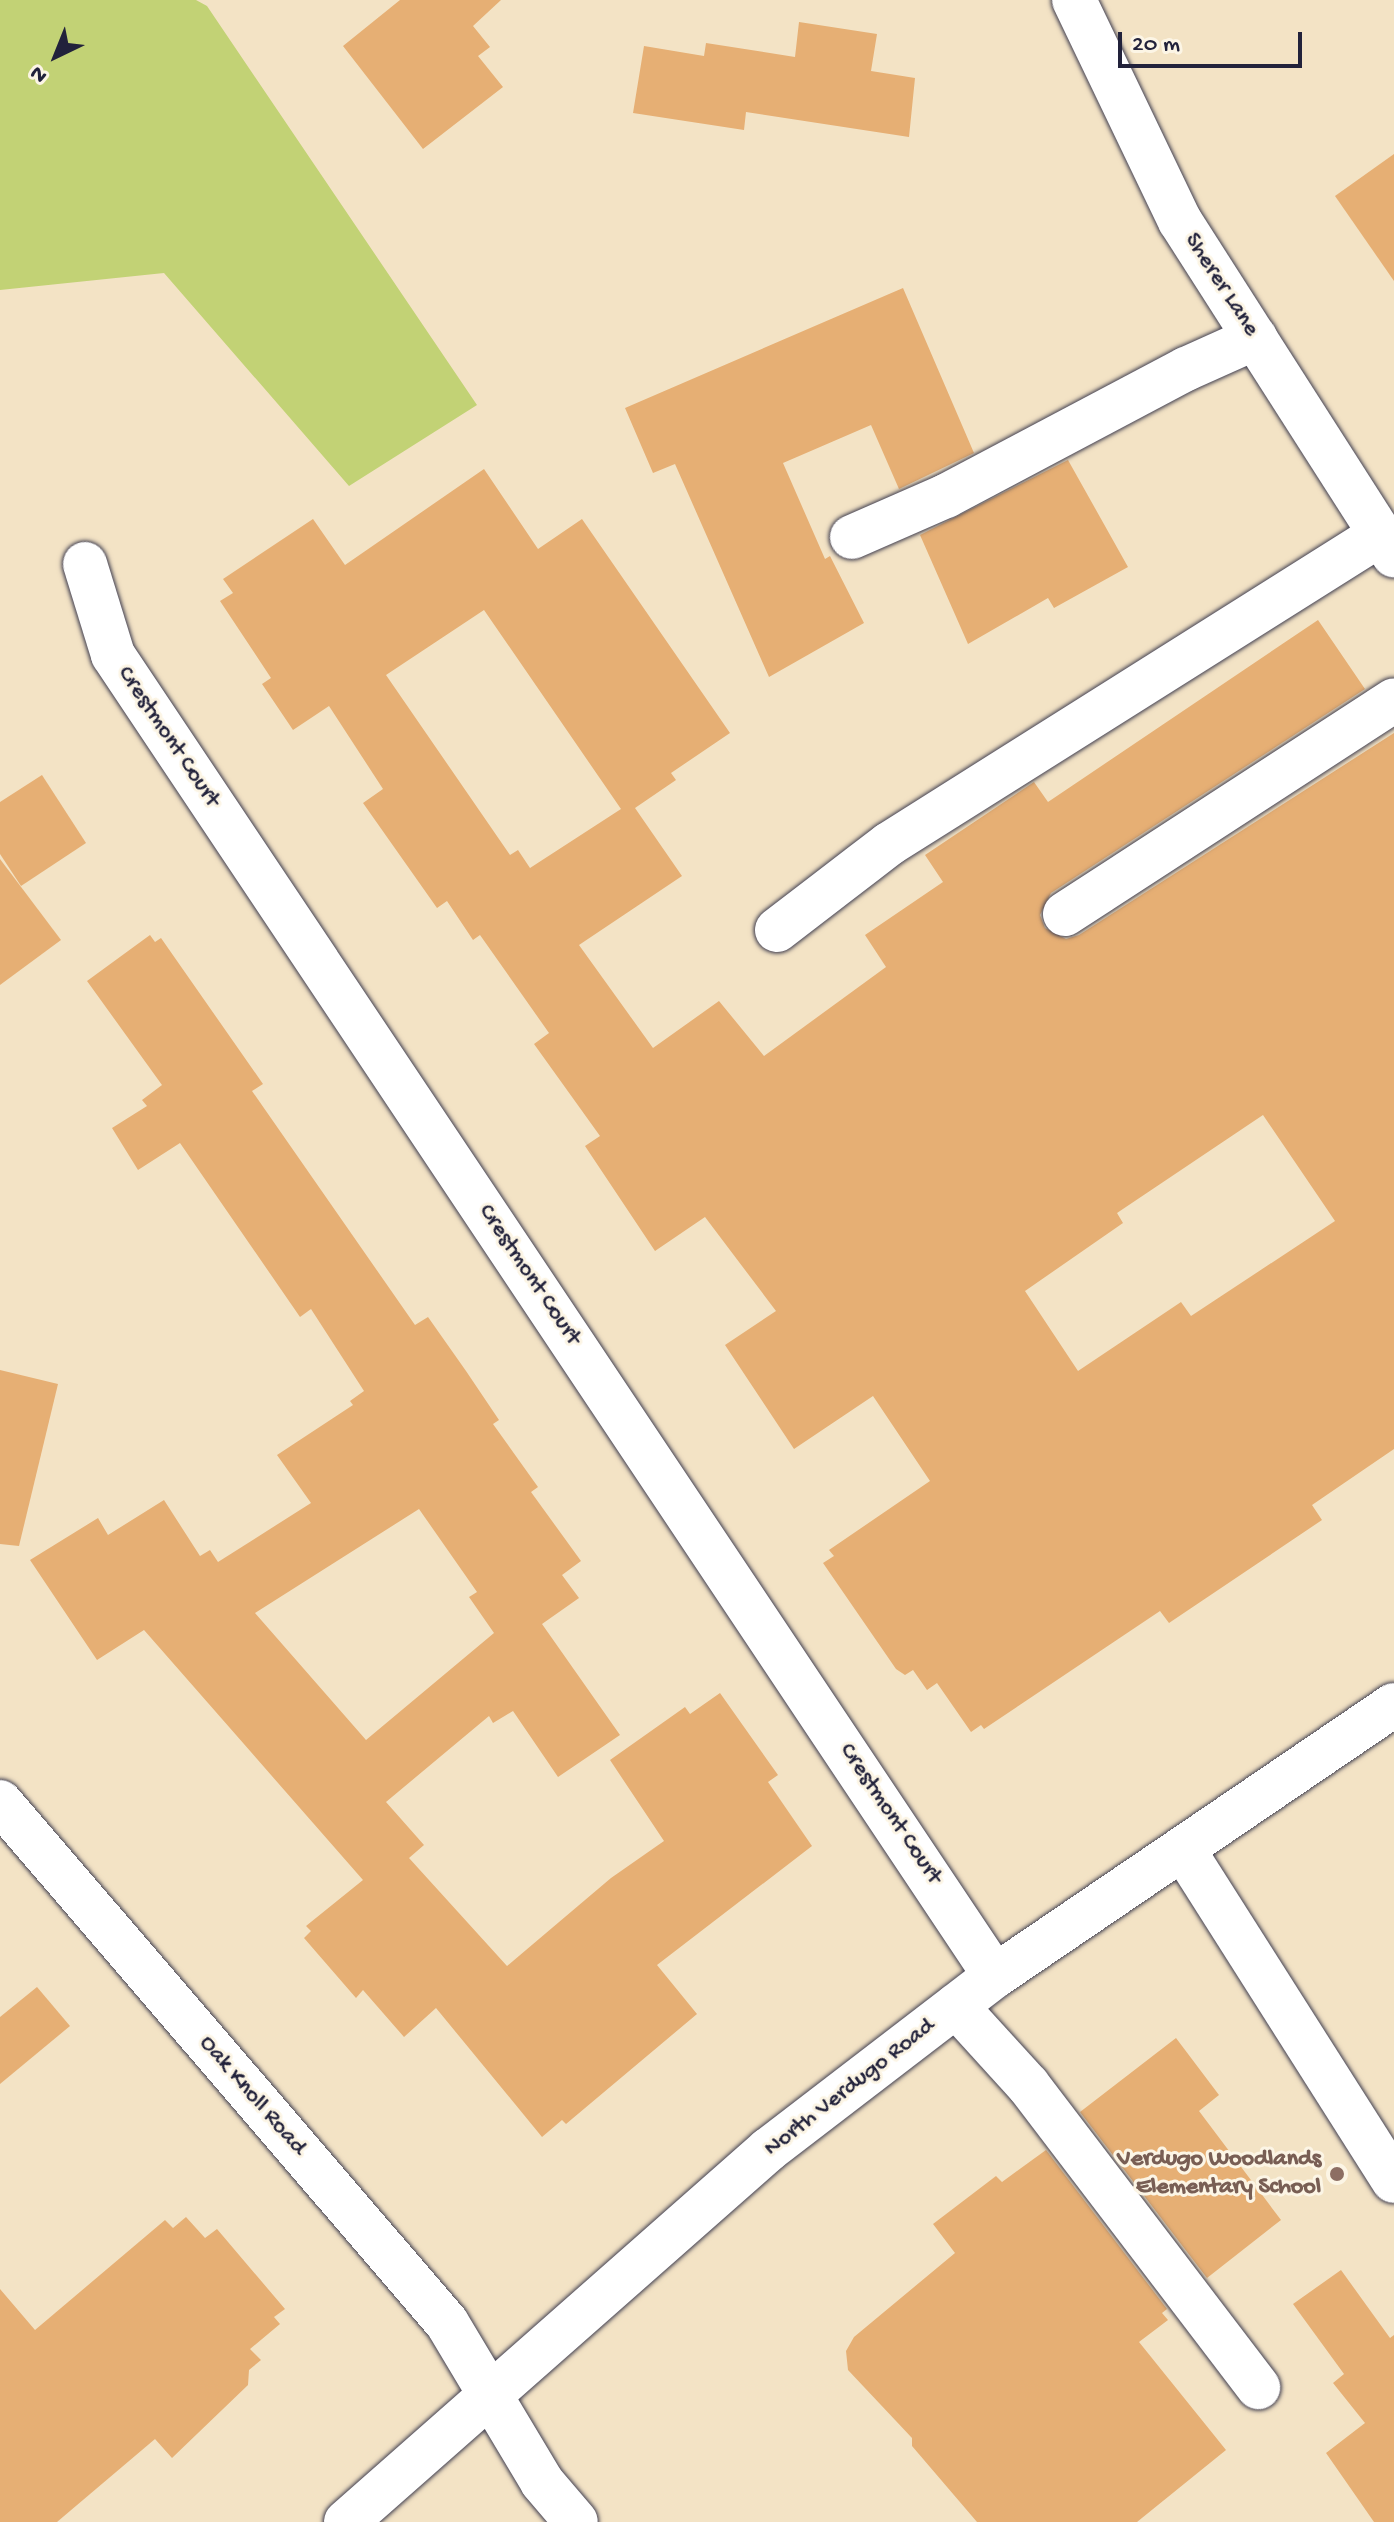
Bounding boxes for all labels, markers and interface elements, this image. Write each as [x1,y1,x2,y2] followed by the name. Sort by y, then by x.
[16,16,96,96] north arrow
[1122,16,1306,66] scale bar
[1132,31,1180,60] text: 20 m
[26,59,54,88] text: N
[1177,228,1265,342] street label: Sherer Lane
[110,661,226,813] street label: Crestmont Court
[471,1199,587,1351] street label: Crestmont Court
[832,1738,948,1890] street label: Crestmont Court
[759,2012,941,2164] street label: North Verdugo Road
[192,2030,312,2162] street label: Oak Knoll Road
[1117,2146,1321,2202] place label: Verdugo Woodlands Elementary School
[1328,2165,1346,2183] marker: Verdugo Woodlands Elementary School

